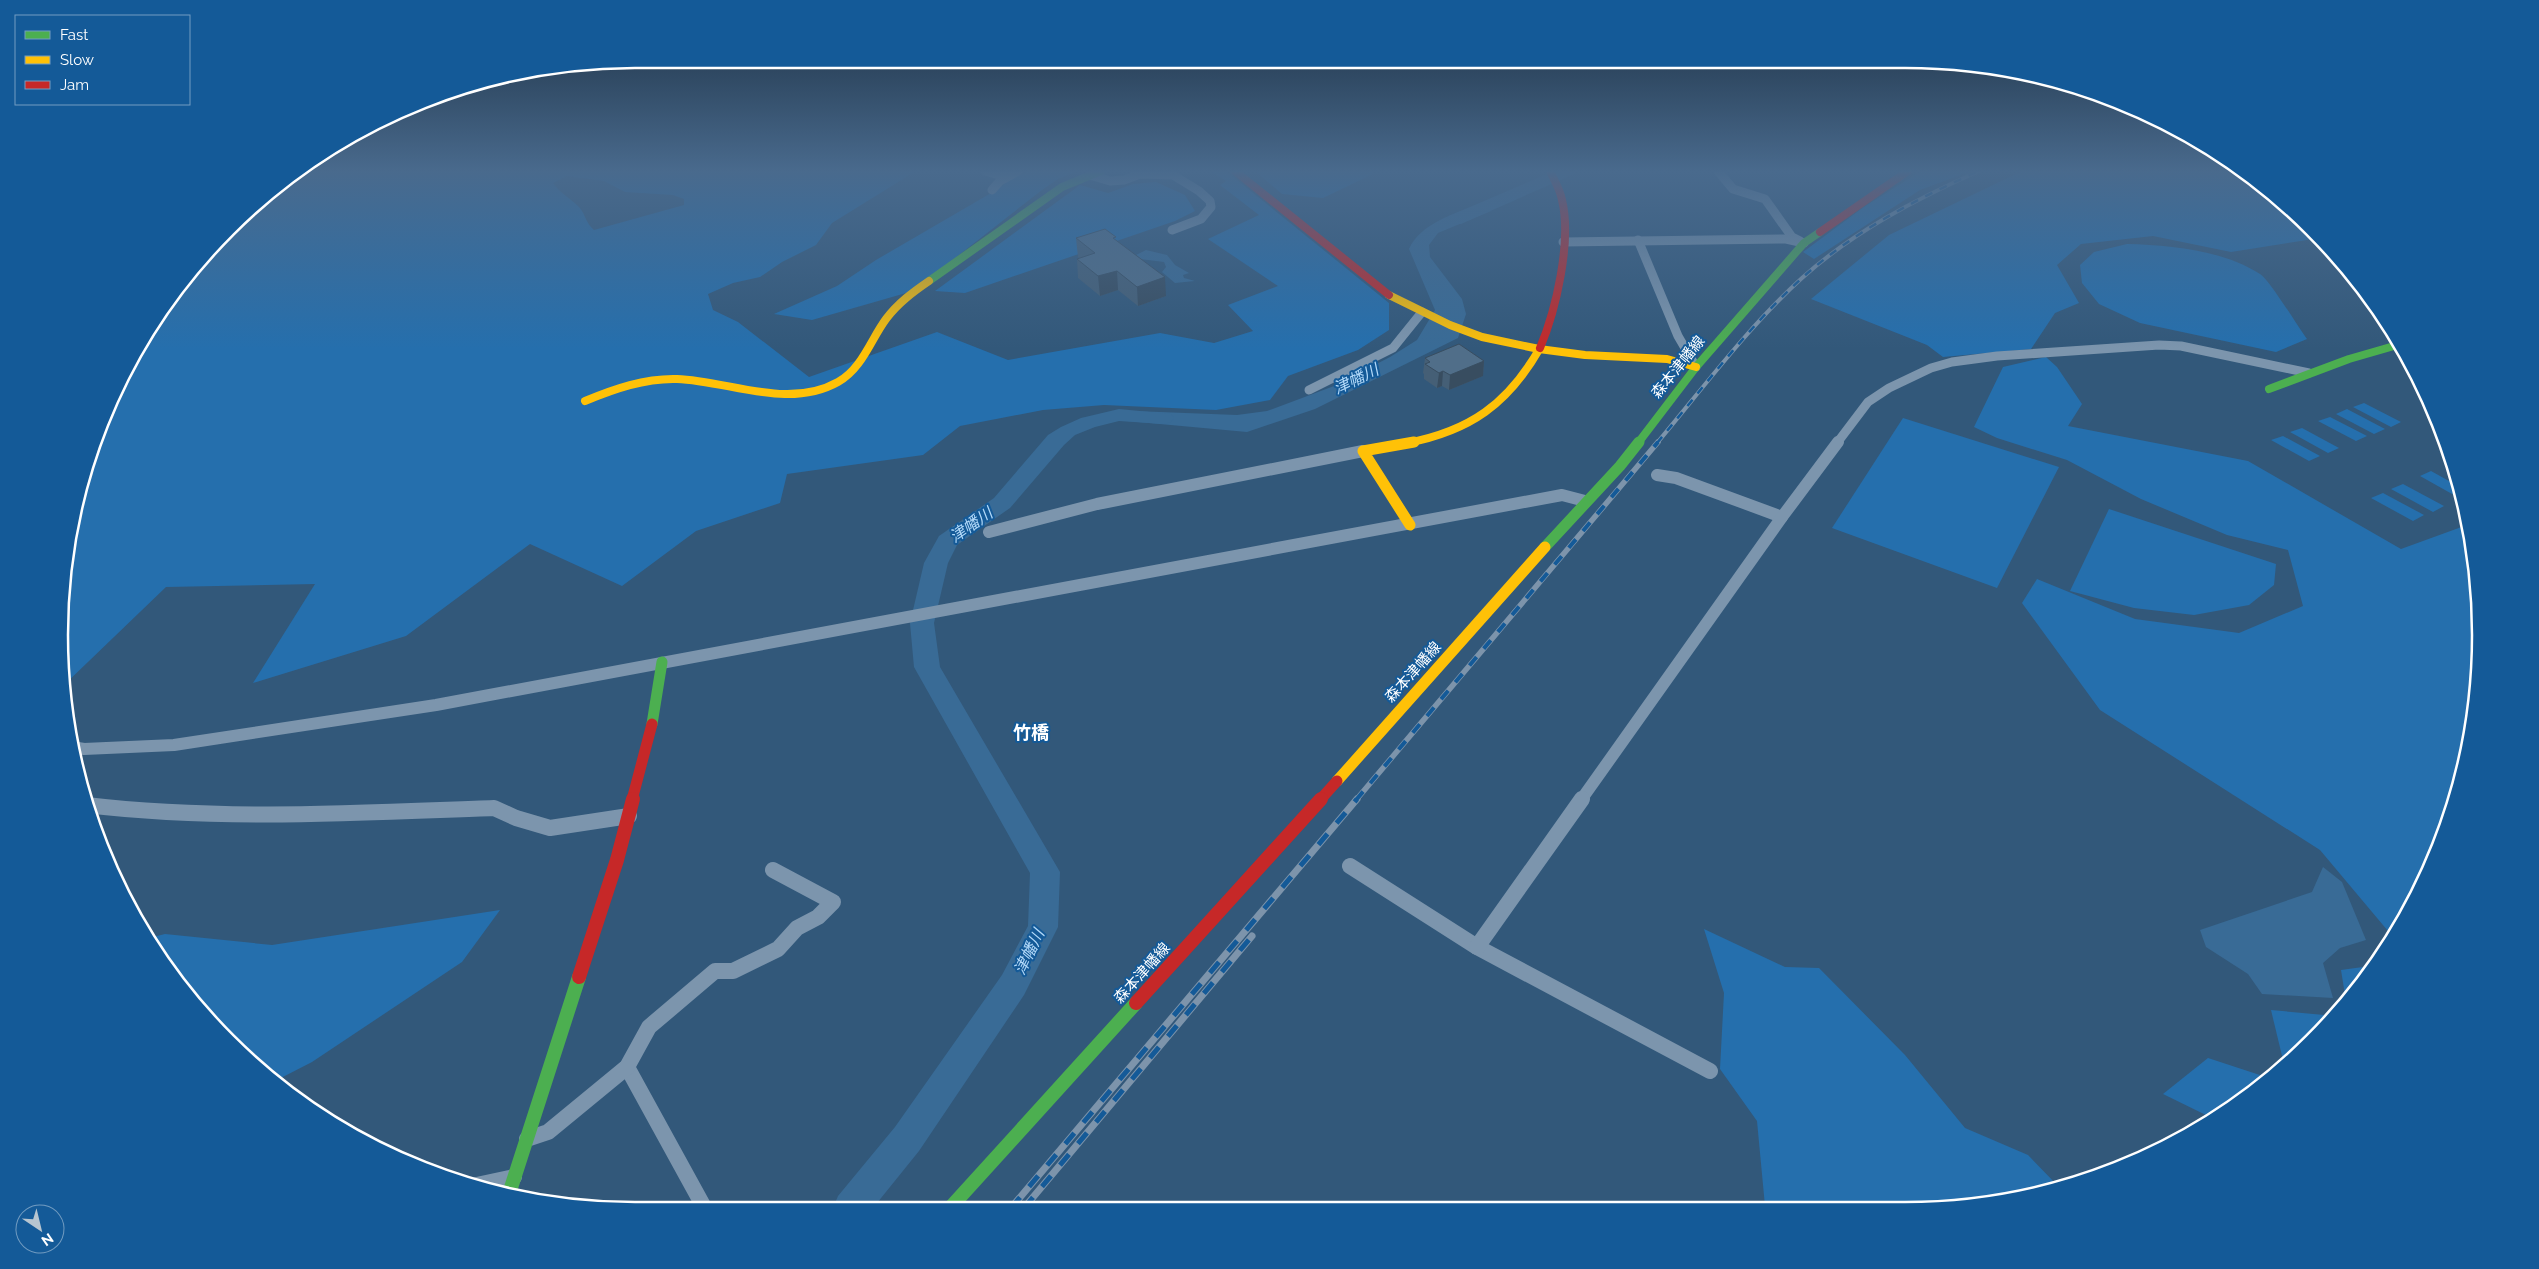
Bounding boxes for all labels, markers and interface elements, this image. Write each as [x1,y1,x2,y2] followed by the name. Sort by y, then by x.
[15,15,190,105] legend
[60,26,88,44] text: Fast
[60,51,94,69] text: Slow
[60,76,89,94] text: Jam
[1647,332,1709,402] street label: 森本津幡線
[1330,359,1384,398] water label: 津幡川
[946,502,998,547] water label: 津幡川
[1381,638,1445,706] street label: 森本津幡線
[1013,722,1049,743] district label: 竹橋
[1010,924,1049,978] water label: 津幡川
[1110,939,1174,1007] street label: 森本津幡線
[15,1204,65,1254] north arrow
[38,1230,56,1249] text: N

